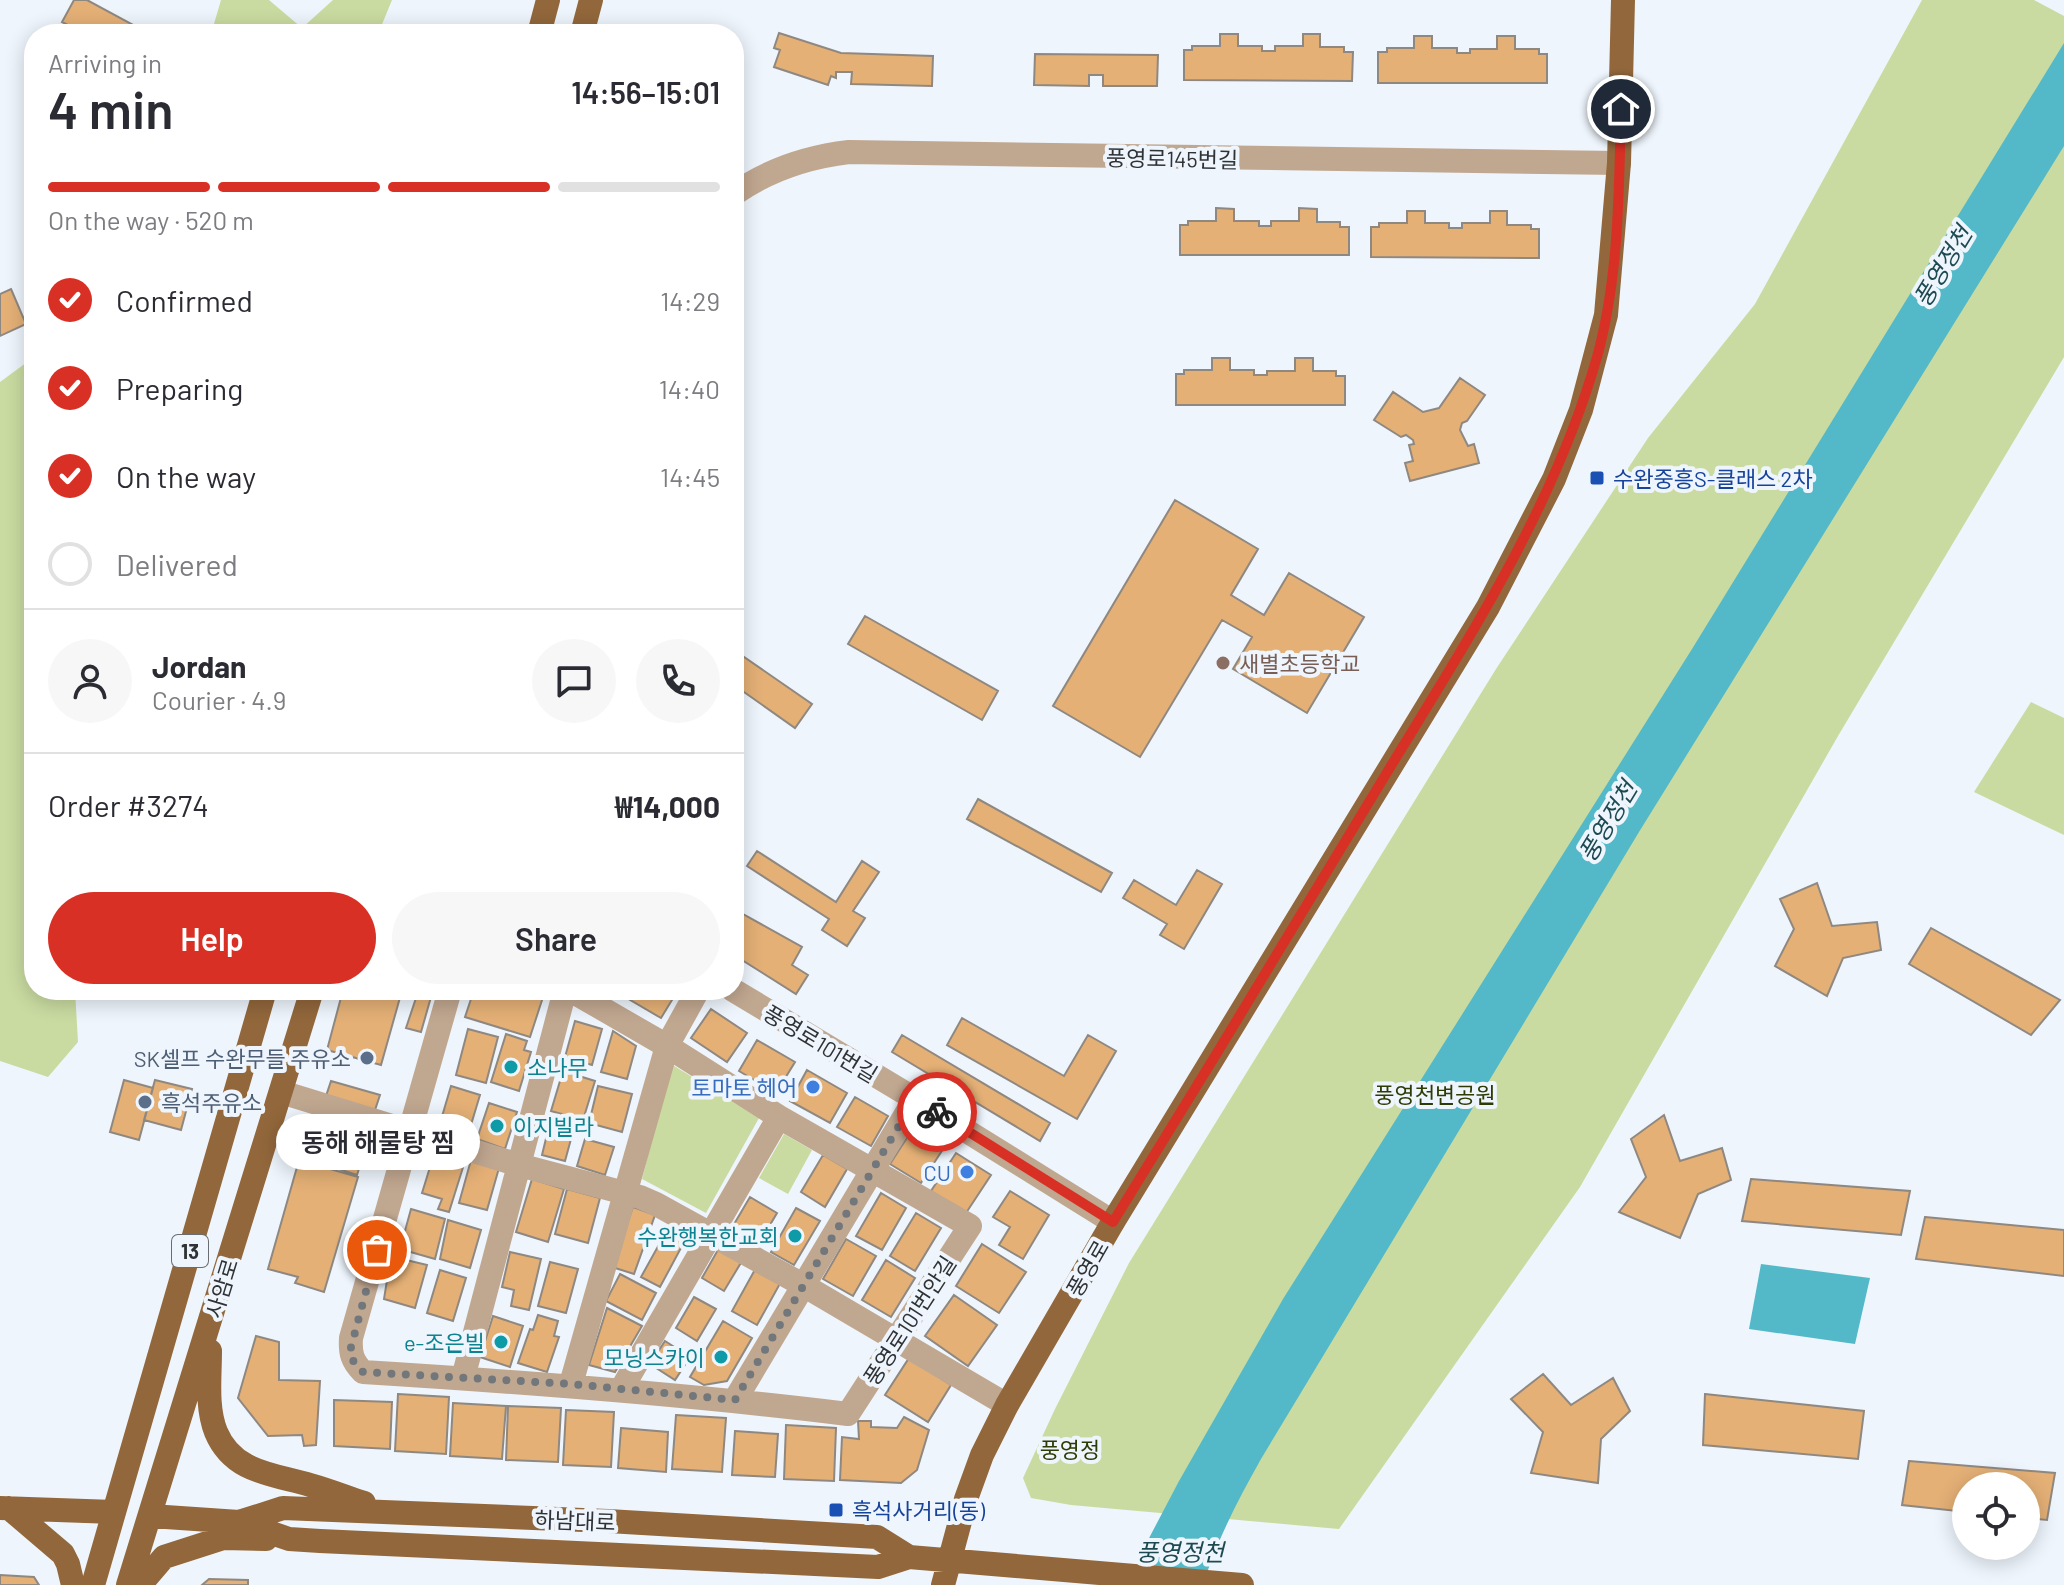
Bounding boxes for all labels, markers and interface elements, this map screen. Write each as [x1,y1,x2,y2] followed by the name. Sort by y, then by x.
[48,47,162,78] text: Arriving in
[571,74,720,110] text: 14:56–15:01
[1587,75,1655,143] pin
[48,77,173,139] text: 4 min
[1599,87,1643,131] icon: home
[1106,144,1238,172] street label: 풍영로145번길
[48,204,254,235] text: On the way · 520 m
[1907,218,1979,311] water label: 풍영정천
[48,278,92,322] icon: check
[116,282,253,318] text: Confirmed
[660,285,720,316] text: 14:29
[48,366,92,410] icon: check
[116,370,243,406] text: Preparing
[659,373,720,404] text: 14:40
[48,454,92,498] icon: check
[116,458,256,494] text: On the way
[660,461,720,492] text: 14:45
[1613,465,1813,491] place label: 수완중흥S-클래스 2차
[1588,469,1606,487] marker: 수완중흥S-클래스 2차
[116,546,238,582] text: Delivered
[48,639,132,723] button: person
[532,639,616,723] button: chat
[636,639,720,723] button: phone
[152,648,247,684] text: Jordan
[1239,650,1360,676] place label: 새별초등학교
[1214,654,1232,672] marker: 새별초등학교
[152,684,286,715] text: Courier · 4.9
[1572,773,1644,866] water label: 풍영정천
[48,787,209,823] text: Order #3274
[615,788,720,824] text: ₩14,000
[48,892,376,984] button: Help
[392,892,720,984] button: Share
[759,999,883,1087] street label: 풍영로101번길
[134,1045,351,1071] place label: SK셀프 수완무들 주유소
[358,1049,376,1067] marker: SK셀프 수완무들 주유소
[527,1054,588,1080] place label: 소나무
[502,1058,520,1076] marker: 소나무
[897,1072,977,1152] courier
[691,1074,797,1100] place label: 토마토 헤어
[804,1078,822,1096] marker: 토마토 헤어
[1374,1081,1496,1107] park label: 풍영천변공원
[161,1089,262,1115] place label: 흑석주유소
[915,1090,959,1134] icon: bike
[136,1093,154,1111] marker: 흑석주유소
[513,1113,594,1139] place label: 이지빌라
[275,1114,479,1170] callout: 동해 해물탕 찜
[488,1117,506,1135] marker: 이지빌라
[301,1126,455,1157] text: 동해 해물탕 찜
[923,1159,951,1185] place label: CU
[958,1163,976,1181] marker: CU
[343,1216,411,1284] pin
[637,1223,779,1249] place label: 수완행복한교회
[786,1227,804,1245] marker: 수완행복한교회
[355,1228,399,1272] icon: bag
[172,1235,208,1267] road number: 13
[1061,1235,1113,1301] street label: 풍영로
[858,1251,960,1389] street label: 풍영로101번안길
[200,1255,242,1321] street label: 사암로
[404,1329,485,1355] place label: e-조은빌
[492,1333,510,1351] marker: e-조은빌
[604,1344,705,1370] place label: 모닝스카이
[712,1348,730,1366] marker: 모닝스카이
[1040,1436,1100,1462] park label: 풍영정
[1952,1472,2040,1560] map controls
[1952,1472,2040,1560] button: locate
[852,1497,985,1523] place label: 흑석사거리(동)
[827,1501,845,1519] marker: 흑석사거리(동)
[534,1506,616,1534] street label: 하남대로
[1136,1537,1227,1566] water label: 풍영정천

